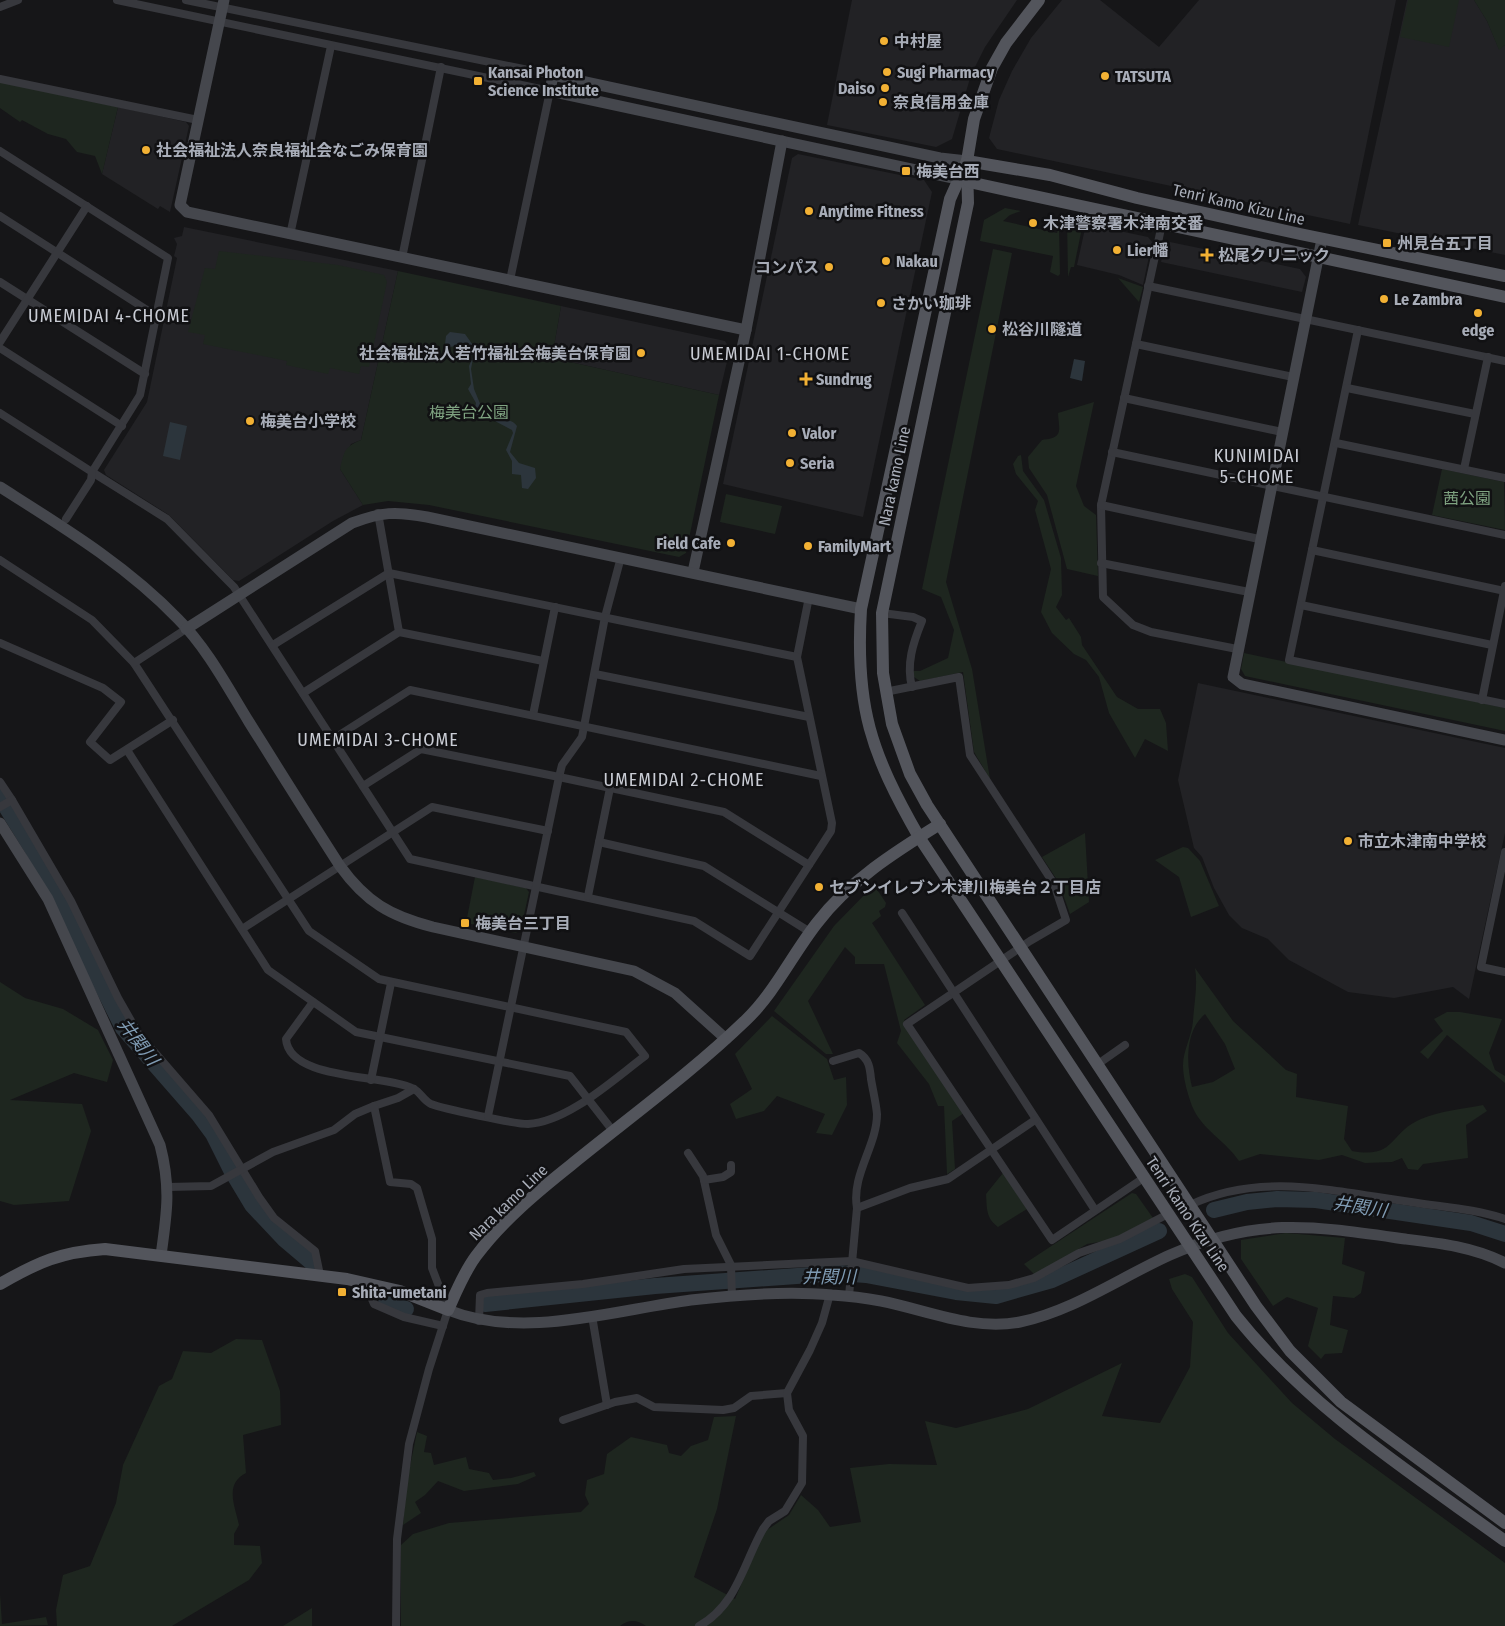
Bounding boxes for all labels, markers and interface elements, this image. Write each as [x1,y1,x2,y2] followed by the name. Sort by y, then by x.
[894,32,942,51] place label: 中村屋
[878,35,890,47] marker: 中村屋
[488,63,599,100] place label: Kansai Photon Science Institute
[897,63,995,82] place label: Sugi Pharmacy
[881,66,893,78] marker: Sugi Pharmacy
[1115,67,1171,86] place label: TATSUTA
[1099,70,1111,82] marker: TATSUTA
[472,75,484,87] marker: Kansai Photon Science Institute
[838,79,875,98] place label: Daiso
[879,82,891,94] marker: Daiso
[893,93,989,112] place label: 奈良信用金庫
[877,96,889,108] marker: 奈良信用金庫
[156,141,428,160] place label: 社会福祉法人奈良福祉会なごみ保育園
[140,144,152,156] marker: 社会福祉法人奈良福祉会なごみ保育園
[916,162,980,181] place label: 梅美台西
[900,165,912,177] marker: 梅美台西
[1171,180,1307,229] street label: Tenri Kamo Kizu Line
[818,202,924,221] place label: Anytime Fitness
[803,205,815,217] marker: Anytime Fitness
[1043,214,1203,233] place label: 木津警察署木津南交番
[1027,217,1039,229] marker: 木津警察署木津南交番
[1397,234,1493,253] place label: 州見台五丁目
[1381,237,1393,249] marker: 州見台五丁目
[1127,241,1169,260] place label: Lier幡
[1111,244,1123,256] marker: Lier幡
[1218,246,1330,265] place label: 松尾クリニック
[1200,248,1214,262] marker: 松尾クリニック
[896,252,938,271] place label: Nakau
[880,255,892,267] marker: Nakau
[755,258,819,277] place label: コンパス
[823,261,835,273] marker: コンパス
[1394,290,1462,309] place label: Le Zambra
[1378,293,1390,305] marker: Le Zambra
[891,294,971,313] place label: さかい珈琲
[875,297,887,309] marker: さかい珈琲
[28,305,190,327] district label: UMEMIDAI 4-CHOME
[1472,307,1484,319] marker: edge
[1002,320,1082,339] place label: 松谷川隧道
[1462,321,1494,340] place label: edge
[986,323,998,335] marker: 松谷川隧道
[690,343,850,365] district label: UMEMIDAI 1-CHOME
[359,344,631,363] place label: 社会福祉法人若竹福祉会梅美台保育園
[635,347,647,359] marker: 社会福祉法人若竹福祉会梅美台保育園
[816,370,872,389] place label: Sundrug
[800,373,812,385] marker: Sundrug
[429,403,509,422] park label: 梅美台公園
[260,412,356,431] place label: 梅美台小学校
[244,415,256,427] marker: 梅美台小学校
[801,424,836,443] place label: Valor
[875,425,914,528] street label: Nara kamo Line
[786,427,798,439] marker: Valor
[1214,445,1300,488] district label: KUNIMIDAI 5-CHOME
[800,454,834,473] place label: Seria
[784,457,796,469] marker: Seria
[1443,489,1491,508] park label: 茜公園
[656,534,721,553] place label: Field Cafe
[725,537,737,549] marker: Field Cafe
[818,537,892,556] place label: FamilyMart
[802,540,814,552] marker: FamilyMart
[297,729,459,751] district label: UMEMIDAI 3-CHOME
[603,769,765,791] district label: UMEMIDAI 2-CHOME
[1358,832,1486,851] place label: 市立木津南中学校
[1342,835,1354,847] marker: 市立木津南中学校
[829,878,1101,897] place label: セブンイレブン木津川梅美台２丁目店
[813,881,825,893] marker: セブンイレブン木津川梅美台２丁目店
[475,914,571,933] place label: 梅美台三丁目
[459,917,471,929] marker: 梅美台三丁目
[113,1014,165,1072] water label: 井関川
[1142,1153,1233,1276] street label: Tenri Kamo Kizu Line
[465,1160,551,1244] street label: Nara kamo Line
[1332,1192,1390,1222] water label: 井関川
[802,1266,858,1288] water label: 井関川
[352,1283,447,1302] place label: Shita-umetani
[336,1286,348,1298] marker: Shita-umetani

